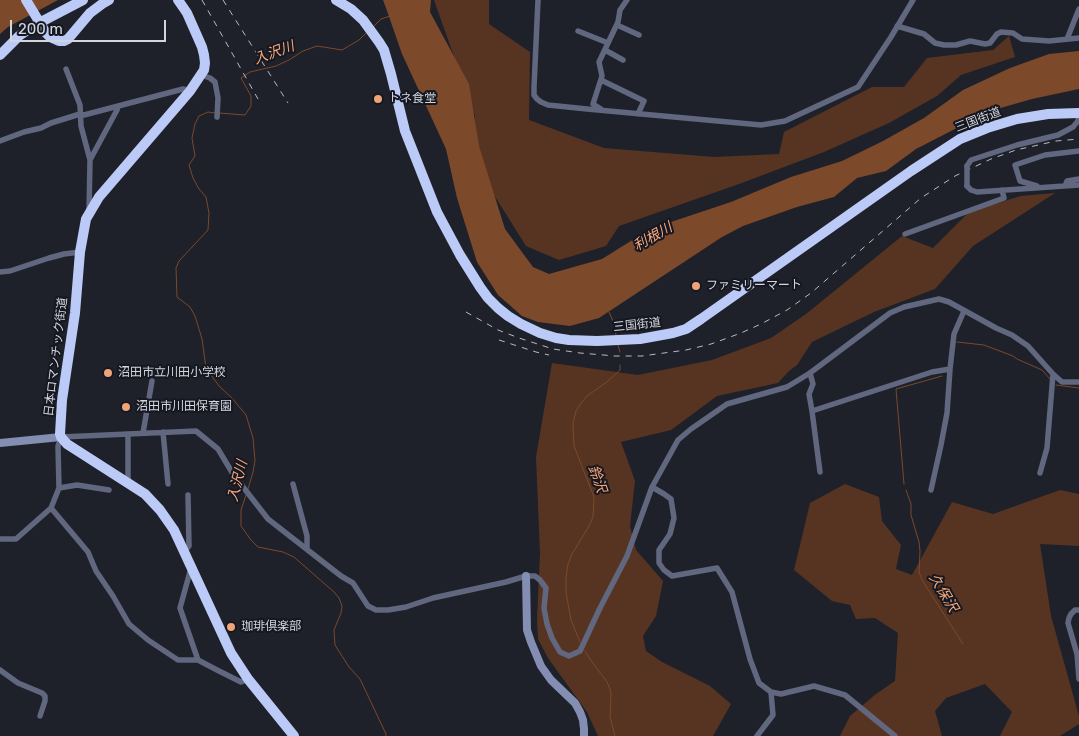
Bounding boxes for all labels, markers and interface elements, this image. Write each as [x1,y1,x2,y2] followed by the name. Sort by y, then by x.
[12,10,169,42] scale bar
[18,20,63,38] text: 200 m
[251,38,297,68] water label: 入沢川
[388,92,436,106] place label: トネ食堂
[372,93,384,105] marker: トネ食堂
[953,105,1003,135] street label: 三国街道
[631,219,675,255] water label: 利根川
[706,279,802,293] place label: ファミリーマート
[690,280,702,292] marker: ファミリーマート
[42,297,70,417] street label: 日本ロマンチック街道
[612,315,662,335] street label: 三国街道
[118,366,226,380] place label: 沼田市立川田小学校
[102,367,114,379] marker: 沼田市立川田小学校
[136,400,232,414] place label: 沼田市川田保育園
[120,401,132,413] marker: 沼田市川田保育園
[225,459,251,503] water label: 入沢川
[584,463,610,495] water label: 鈴沢
[925,571,961,615] water label: 久保沢
[241,620,301,634] place label: 珈琲倶楽部
[225,621,237,633] marker: 珈琲倶楽部

